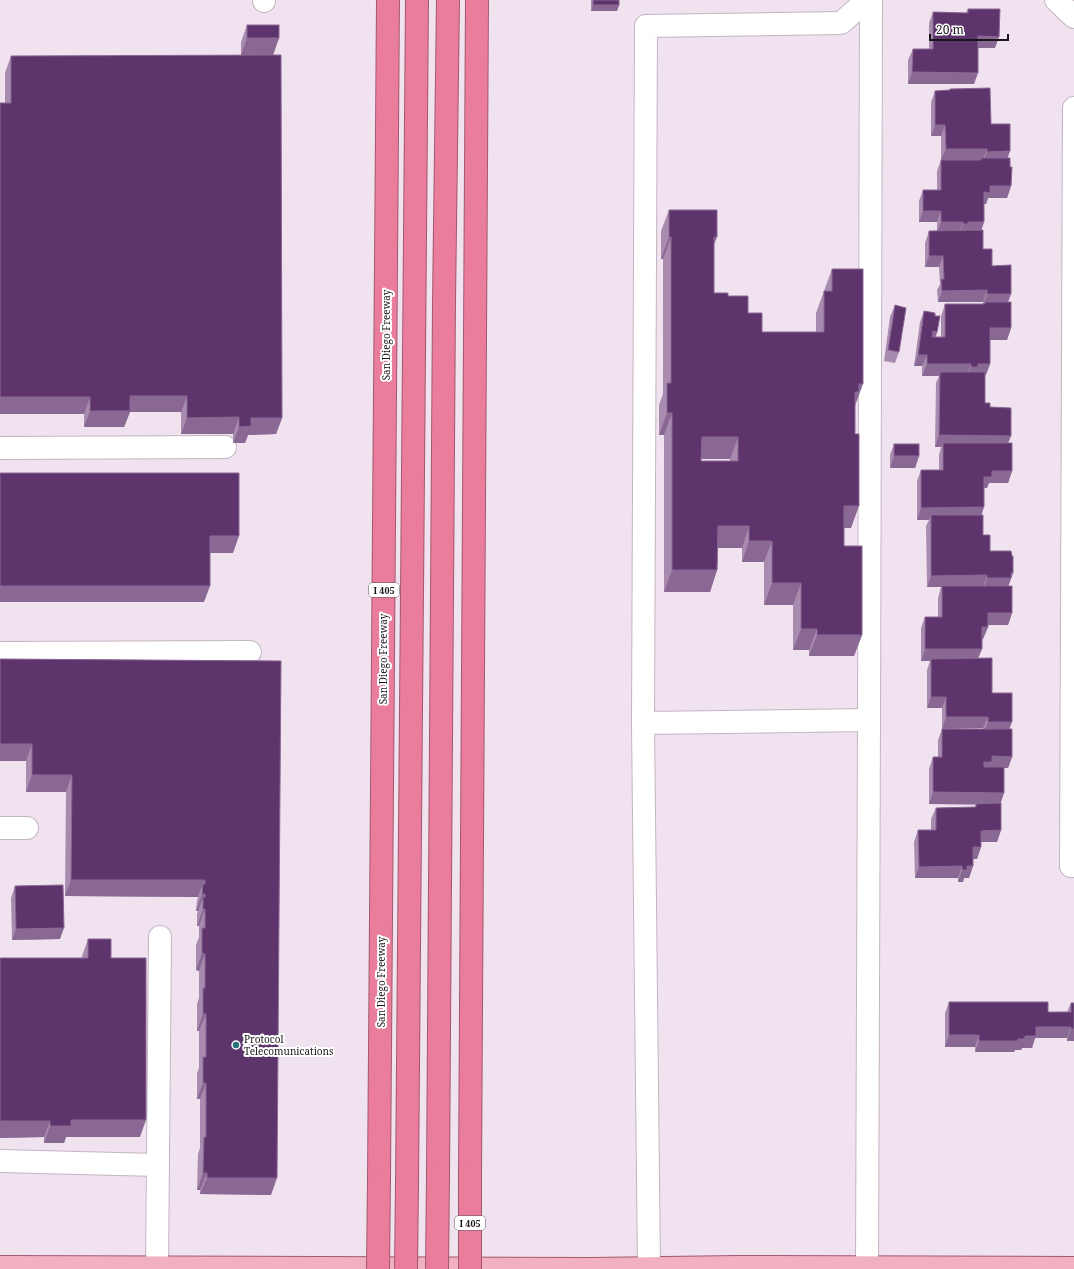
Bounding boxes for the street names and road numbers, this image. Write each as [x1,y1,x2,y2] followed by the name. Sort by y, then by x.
[379,289,393,380] street label: San Diego Freeway
[369,583,399,597] road number: I 405
[376,613,390,704] street label: San Diego Freeway
[374,936,388,1027] street label: San Diego Freeway
[455,1216,485,1230] road number: I 405

